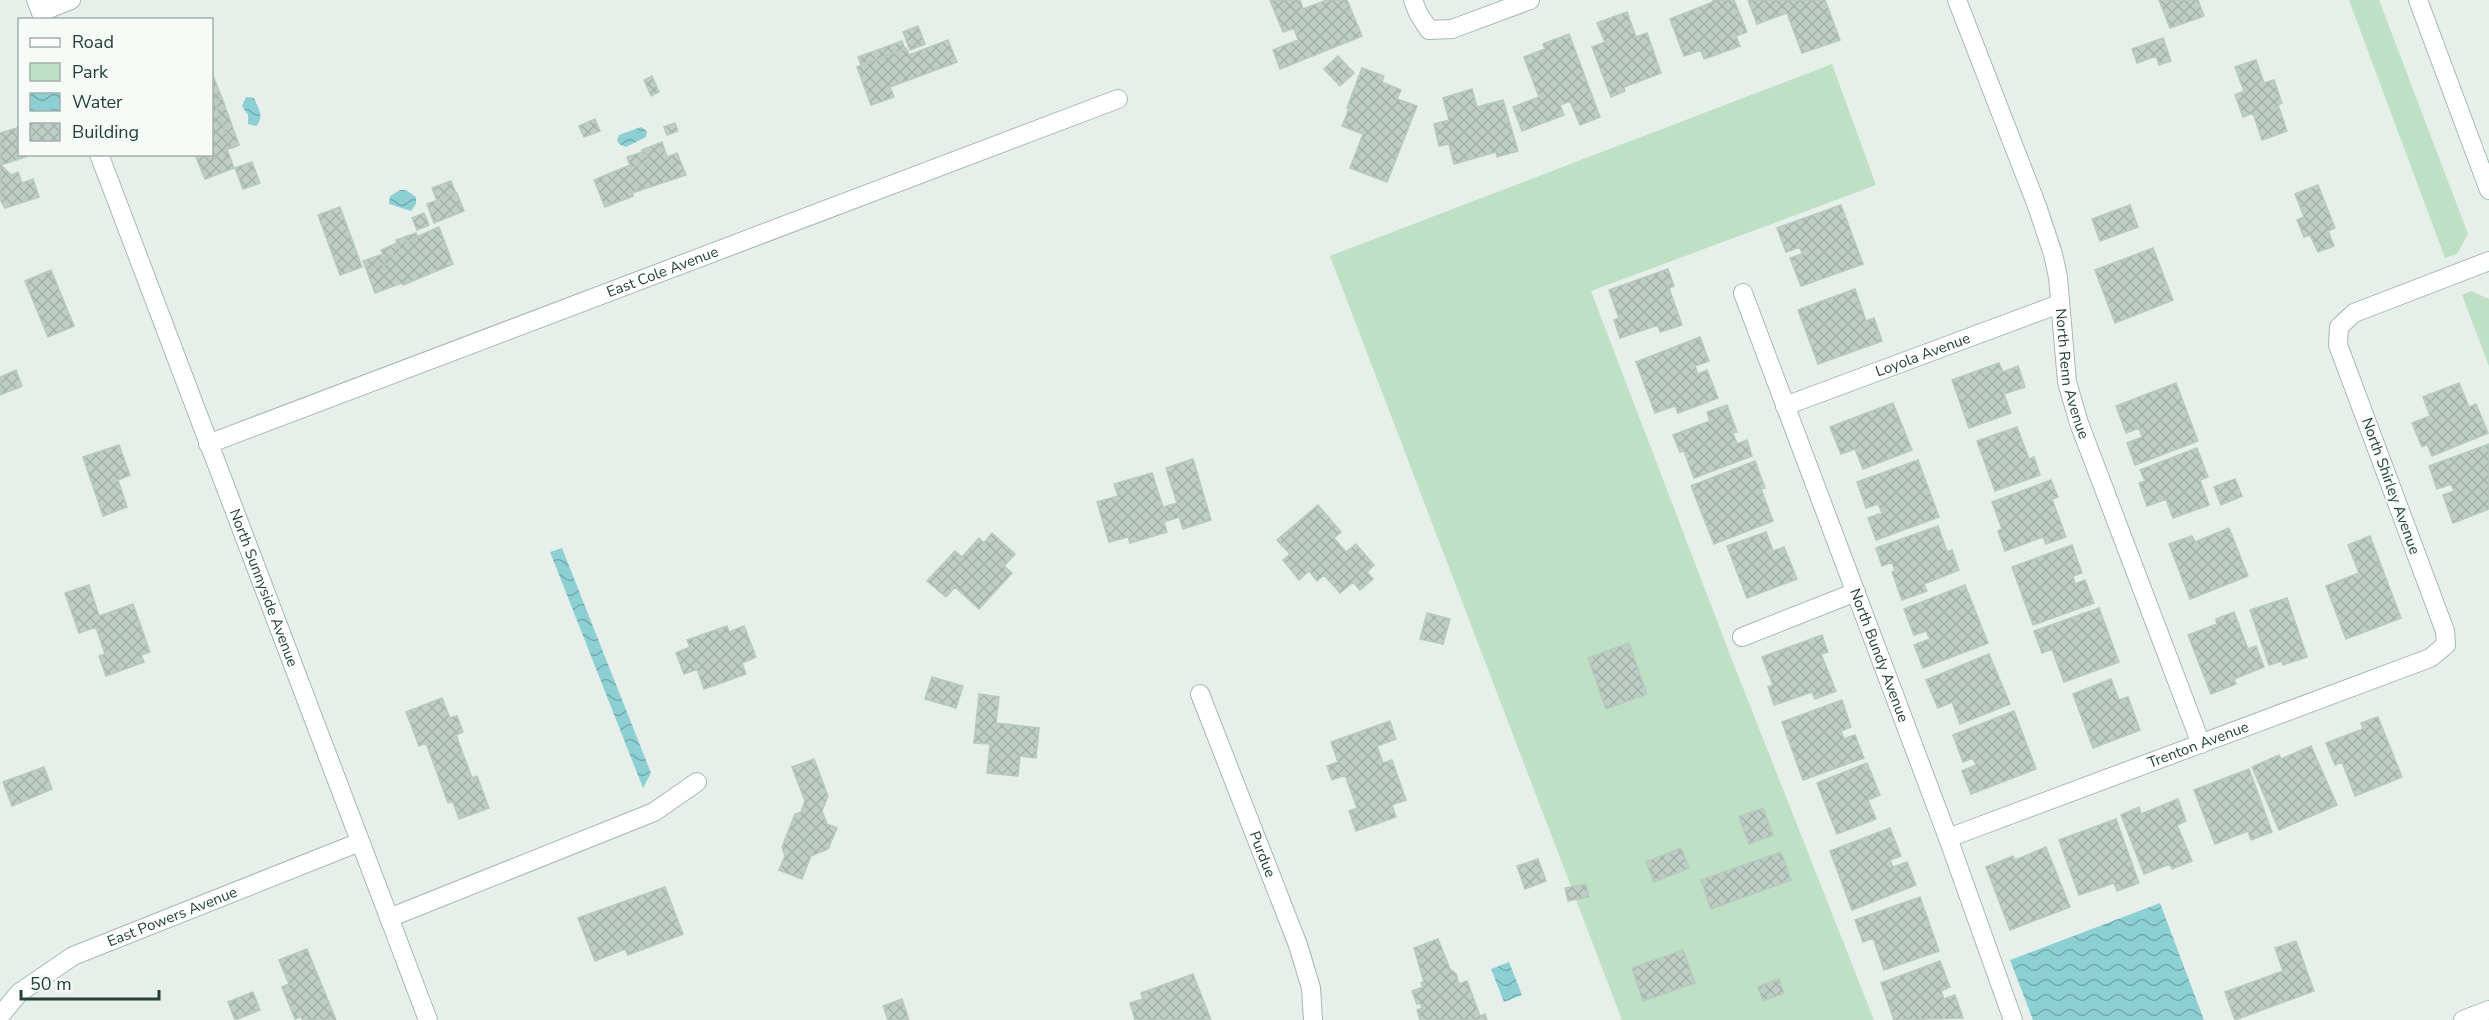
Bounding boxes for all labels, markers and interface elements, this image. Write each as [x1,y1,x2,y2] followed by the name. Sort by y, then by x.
[18,18,213,156] legend
[72,30,114,54] text: Road
[72,60,109,84] text: Park
[72,90,123,114] text: Water
[72,120,139,144] text: Building
[604,241,721,302] street label: East Cole Avenue
[2051,308,2094,442] street label: North Renn Avenue
[1873,328,1973,381] street label: Loyola Avenue
[2357,415,2425,557] street label: North Shirley Avenue
[225,506,303,670] street label: North Sunnyside Avenue
[1845,586,1914,725] street label: North Bundy Avenue
[2145,717,2252,773] street label: Trenton Avenue
[1244,828,1281,880] street label: Purdue
[104,882,240,951] street label: East Powers Avenue
[21,963,159,1001] scale bar
[30,972,72,996] text: 50 m

